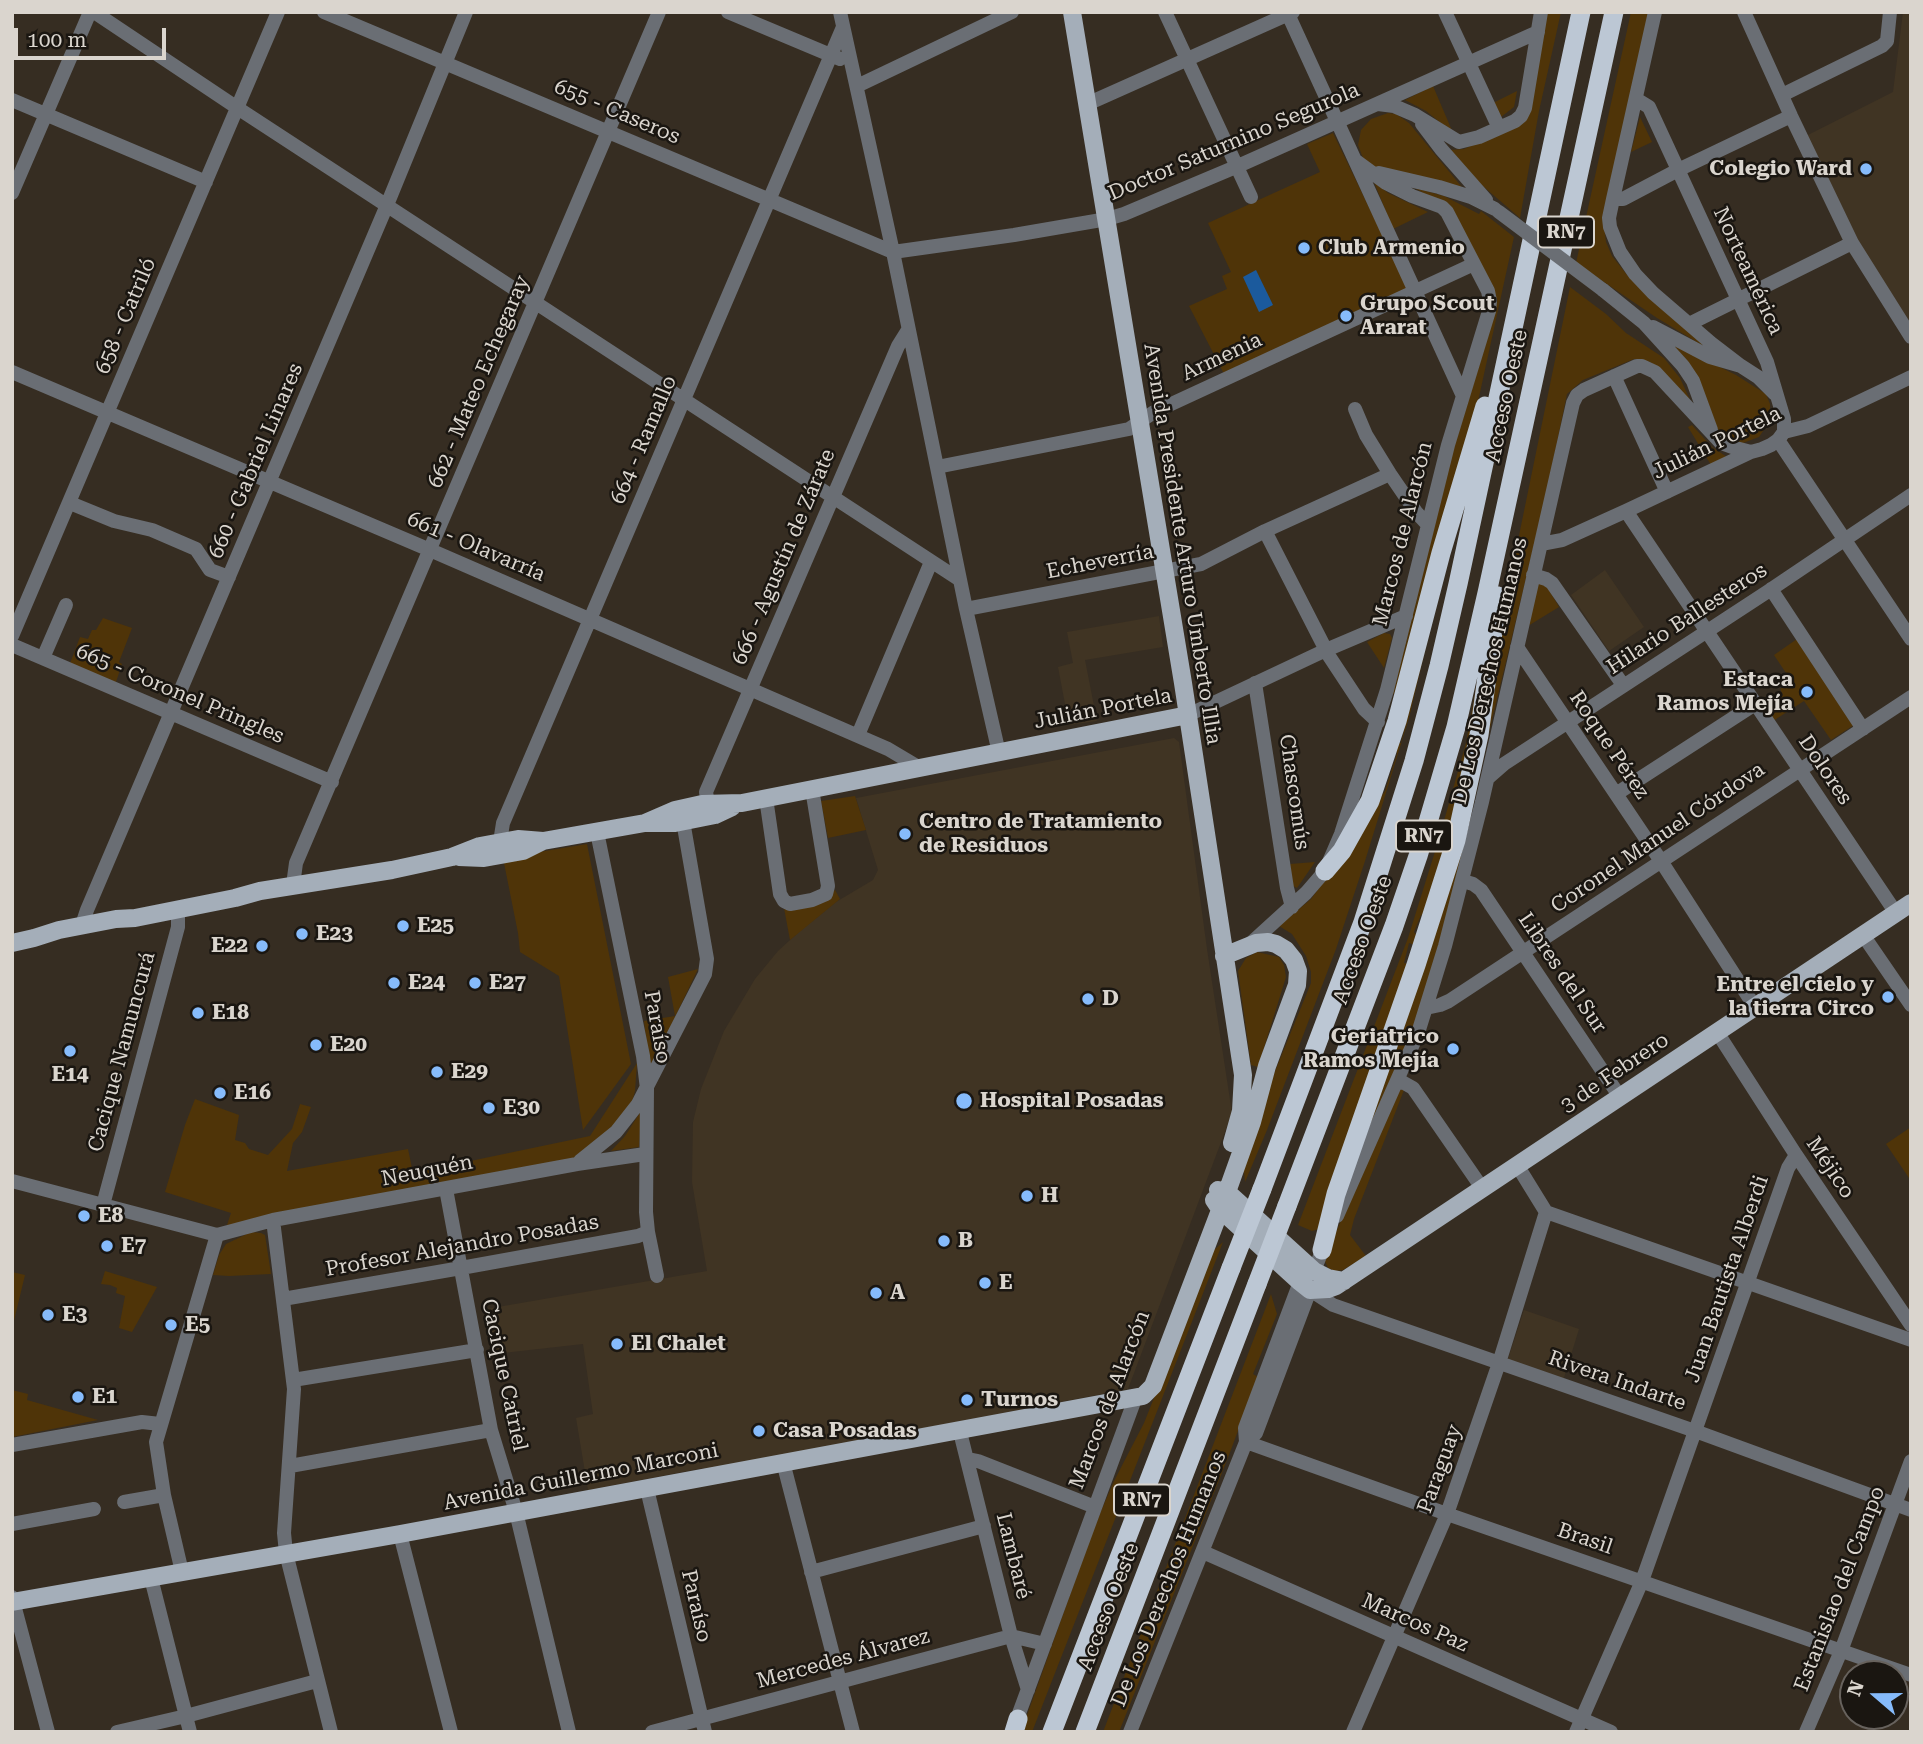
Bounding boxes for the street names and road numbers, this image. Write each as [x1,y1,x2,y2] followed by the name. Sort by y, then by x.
[550,74,684,150] street label: 655 - Caseros
[1105,78,1363,206] street label: Doctor Saturnino Segurola
[1707,203,1789,339] street label: Norteamérica
[1538,216,1594,248] road number: RN7
[90,254,162,378] street label: 658 - Catriló
[423,272,535,492] street label: 662 - Mateo Echegaray
[1178,327,1266,387] street label: Armenia
[1481,327,1533,465] street label: Acceso Oeste
[1138,341,1226,747] street label: Avenida Presidente Arturo Umberto Illia
[203,360,309,562] street label: 660 - Gabriel Linares
[606,372,682,508] street label: 664 - Ramallo
[1649,401,1785,485] street label: Julián Portela
[1368,439,1438,629] street label: Marcos de Alarcón
[727,445,841,669] street label: 666 - Agustín de Zárate
[403,507,549,587] street label: 661 - Olavarría
[1447,535,1533,807] street label: De Los Derechos Humanos
[1044,539,1156,585] street label: Echeverría
[1602,558,1772,680] street label: Hilario Ballesteros
[72,639,288,749] street label: 665 - Coronel Pringles
[1032,683,1174,735] street label: Julián Portela
[1564,686,1654,804] street label: Roque Pérez
[1793,730,1857,810] street label: Dolores
[1273,733,1315,851] street label: Chascomús
[1546,757,1770,919] street label: Coronel Manuel Córdova
[1396,820,1452,852] road number: RN7
[1328,872,1398,1008] street label: Acceso Oeste
[1512,908,1612,1038] street label: Libres del Sur
[83,949,161,1155] street label: Cacique Namuncurá
[638,989,676,1065] street label: Paraíso
[1556,1028,1674,1118] street label: 3 de Febrero
[1800,1132,1860,1204] street label: Méjico
[379,1150,475,1192] street label: Neuquén
[1680,1172,1774,1386] street label: Juan Bautista Alberdi
[323,1210,601,1282] street label: Profesor Alejandro Posadas
[476,1296,532,1454] street label: Cacique Catriel
[1064,1307,1156,1493] street label: Marcos de Alarcón
[1545,1346,1689,1416] street label: Rivera Indarte
[1412,1421,1468,1517] street label: Paraguay
[441,1438,721,1516] street label: Avenida Guillermo Marconi
[1106,1448,1232,1710] street label: De Los Derechos Humanos
[1789,1483,1891,1695] street label: Estanislao del Campo
[1114,1484,1170,1516] road number: RN7
[990,1510,1036,1602] street label: Lambaré
[1554,1518,1616,1560] street label: Brasil
[1073,1539,1145,1675] street label: Acceso Oeste
[675,1567,717,1645] street label: Paraíso
[1358,1588,1472,1658] street label: Marcos Paz
[754,1624,932,1694] street label: Mercedes Álvarez

